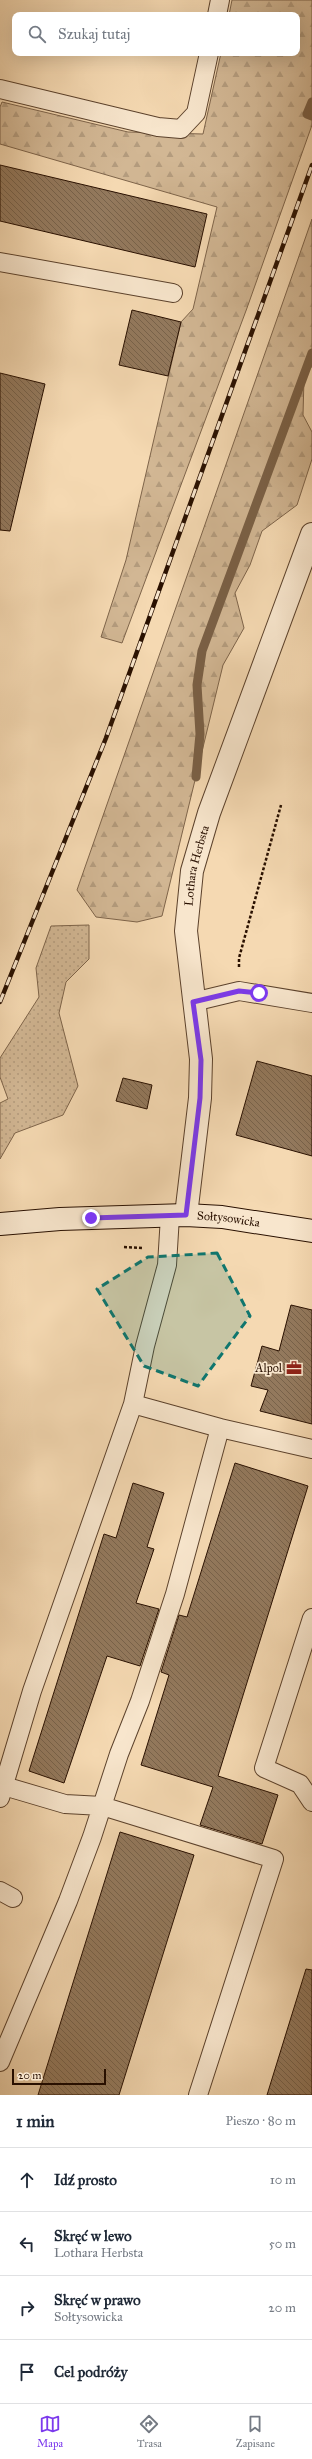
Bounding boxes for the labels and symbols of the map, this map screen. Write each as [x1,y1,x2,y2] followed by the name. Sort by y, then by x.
[182,823,212,907] street label: Lothara Herbsta
[250,984,268,1002] route start
[82,1209,100,1227] route end
[197,1209,262,1230] street label: Sołtysowicka
[285,1359,303,1377] office icon: Alpol
[254,1361,283,1375] place label: Alpol
[12,2067,106,2086] scale bar

